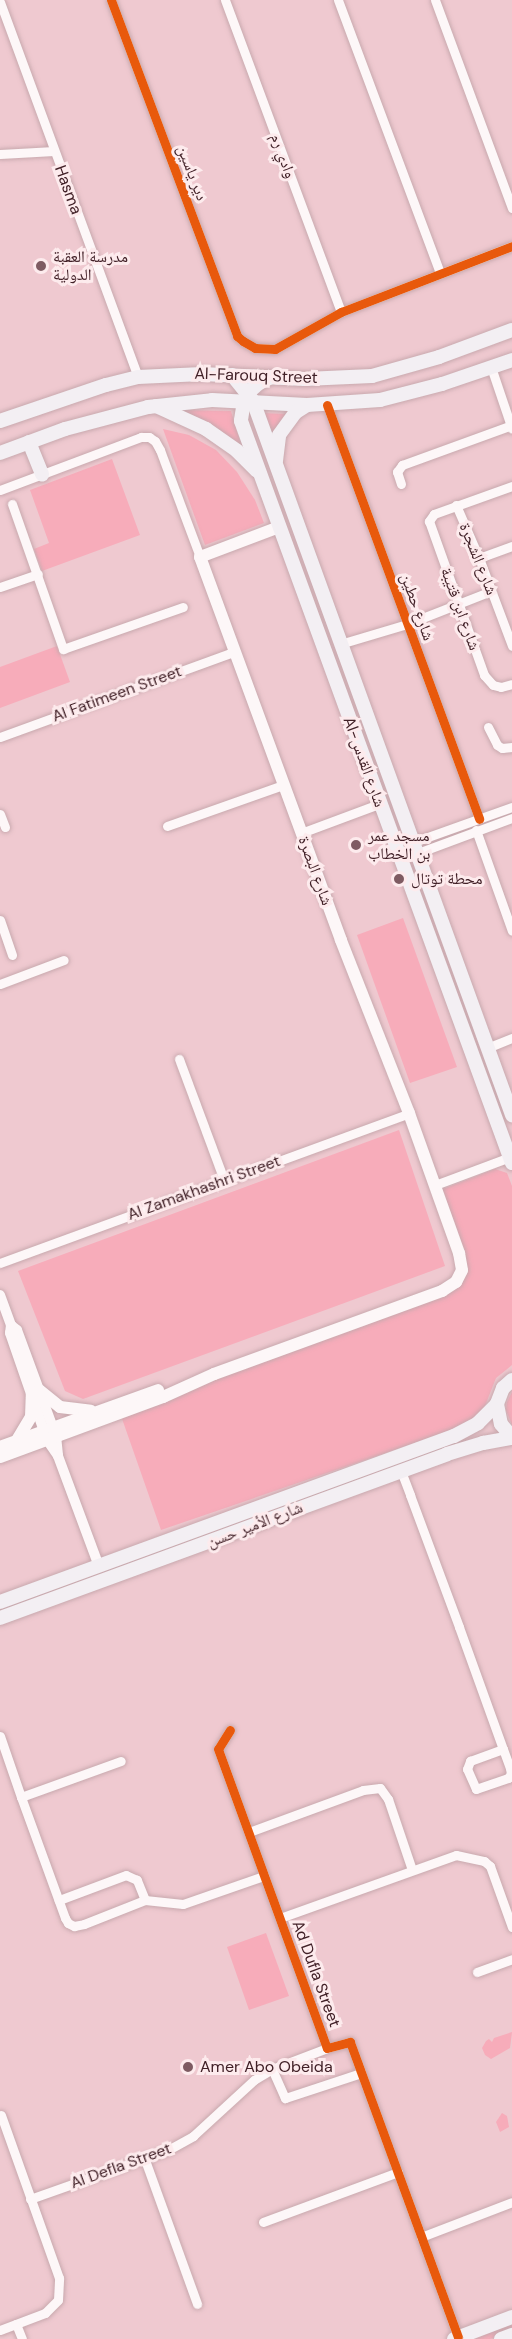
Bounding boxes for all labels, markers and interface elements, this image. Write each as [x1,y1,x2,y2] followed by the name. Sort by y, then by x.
[266,131,300,181] street label: وادي رم
[173,142,211,204] street label: دير ياسين
[50,163,86,217] street label: Hasma
[53,247,128,285] place label: مدرسة العقبة الدولية
[34,259,48,273] marker: مدرسة العقبة الدولية
[194,364,318,388] street label: Al-Farouq Street
[455,520,501,598] street label: شارع الشجرة
[436,565,484,653] street label: شارع ابن قتيبة
[396,571,438,643] street label: شارع حطين
[50,662,184,726] street label: Al Fatimeen Street
[339,714,389,810] street label: Al-شارع القدس
[368,826,430,864] place label: مسجد عمر بن الخطاب
[294,834,336,908] street label: شارع البصرة
[349,838,363,852] marker: مسجد عمر بن الخطاب
[411,869,483,889] place label: محطة توتال
[392,872,406,886] marker: محطة توتال
[125,1151,283,1225] street label: Al Zamakhashri Street
[205,1498,305,1552] street label: شارع الأمير حسن
[288,1918,344,2030] street label: Ad Dufla Street
[200,2057,333,2077] place label: Amer Abo Obeida
[181,2060,195,2074] marker: Amer Abo Obeida
[68,2139,174,2193] street label: Al Defla Street

